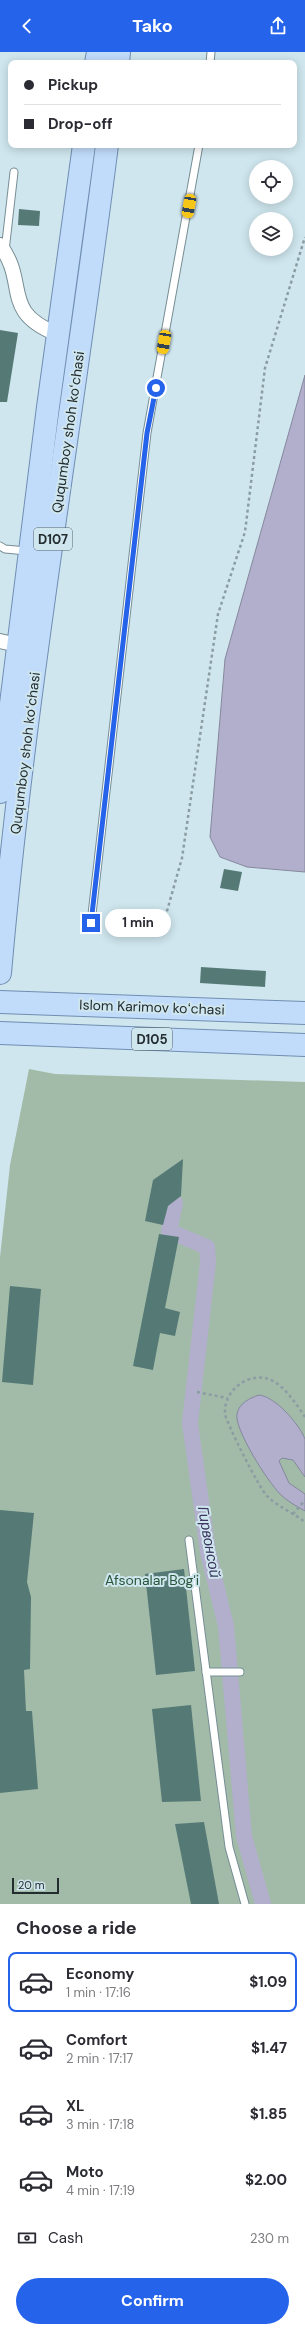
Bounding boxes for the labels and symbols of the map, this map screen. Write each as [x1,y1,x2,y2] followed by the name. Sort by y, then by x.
[181,193,197,219] car
[156,329,172,355] car
[48,350,88,514] street label: Ququmboy shoh koʻchasi
[147,379,165,397] route start
[34,528,72,550] road number: D107
[6,671,44,835] street label: Ququmboy shoh koʻchasi
[105,909,171,937] callout: 1 min
[82,914,100,932] route end
[79,995,225,1019] street label: Islom Karimov koʻchasi
[132,1028,172,1050] road number: D105
[193,1505,225,1580] water label: Гирвонсой
[105,1571,199,1589] park label: Afsonalar Bog'i
[12,1876,59,1895] scale bar

